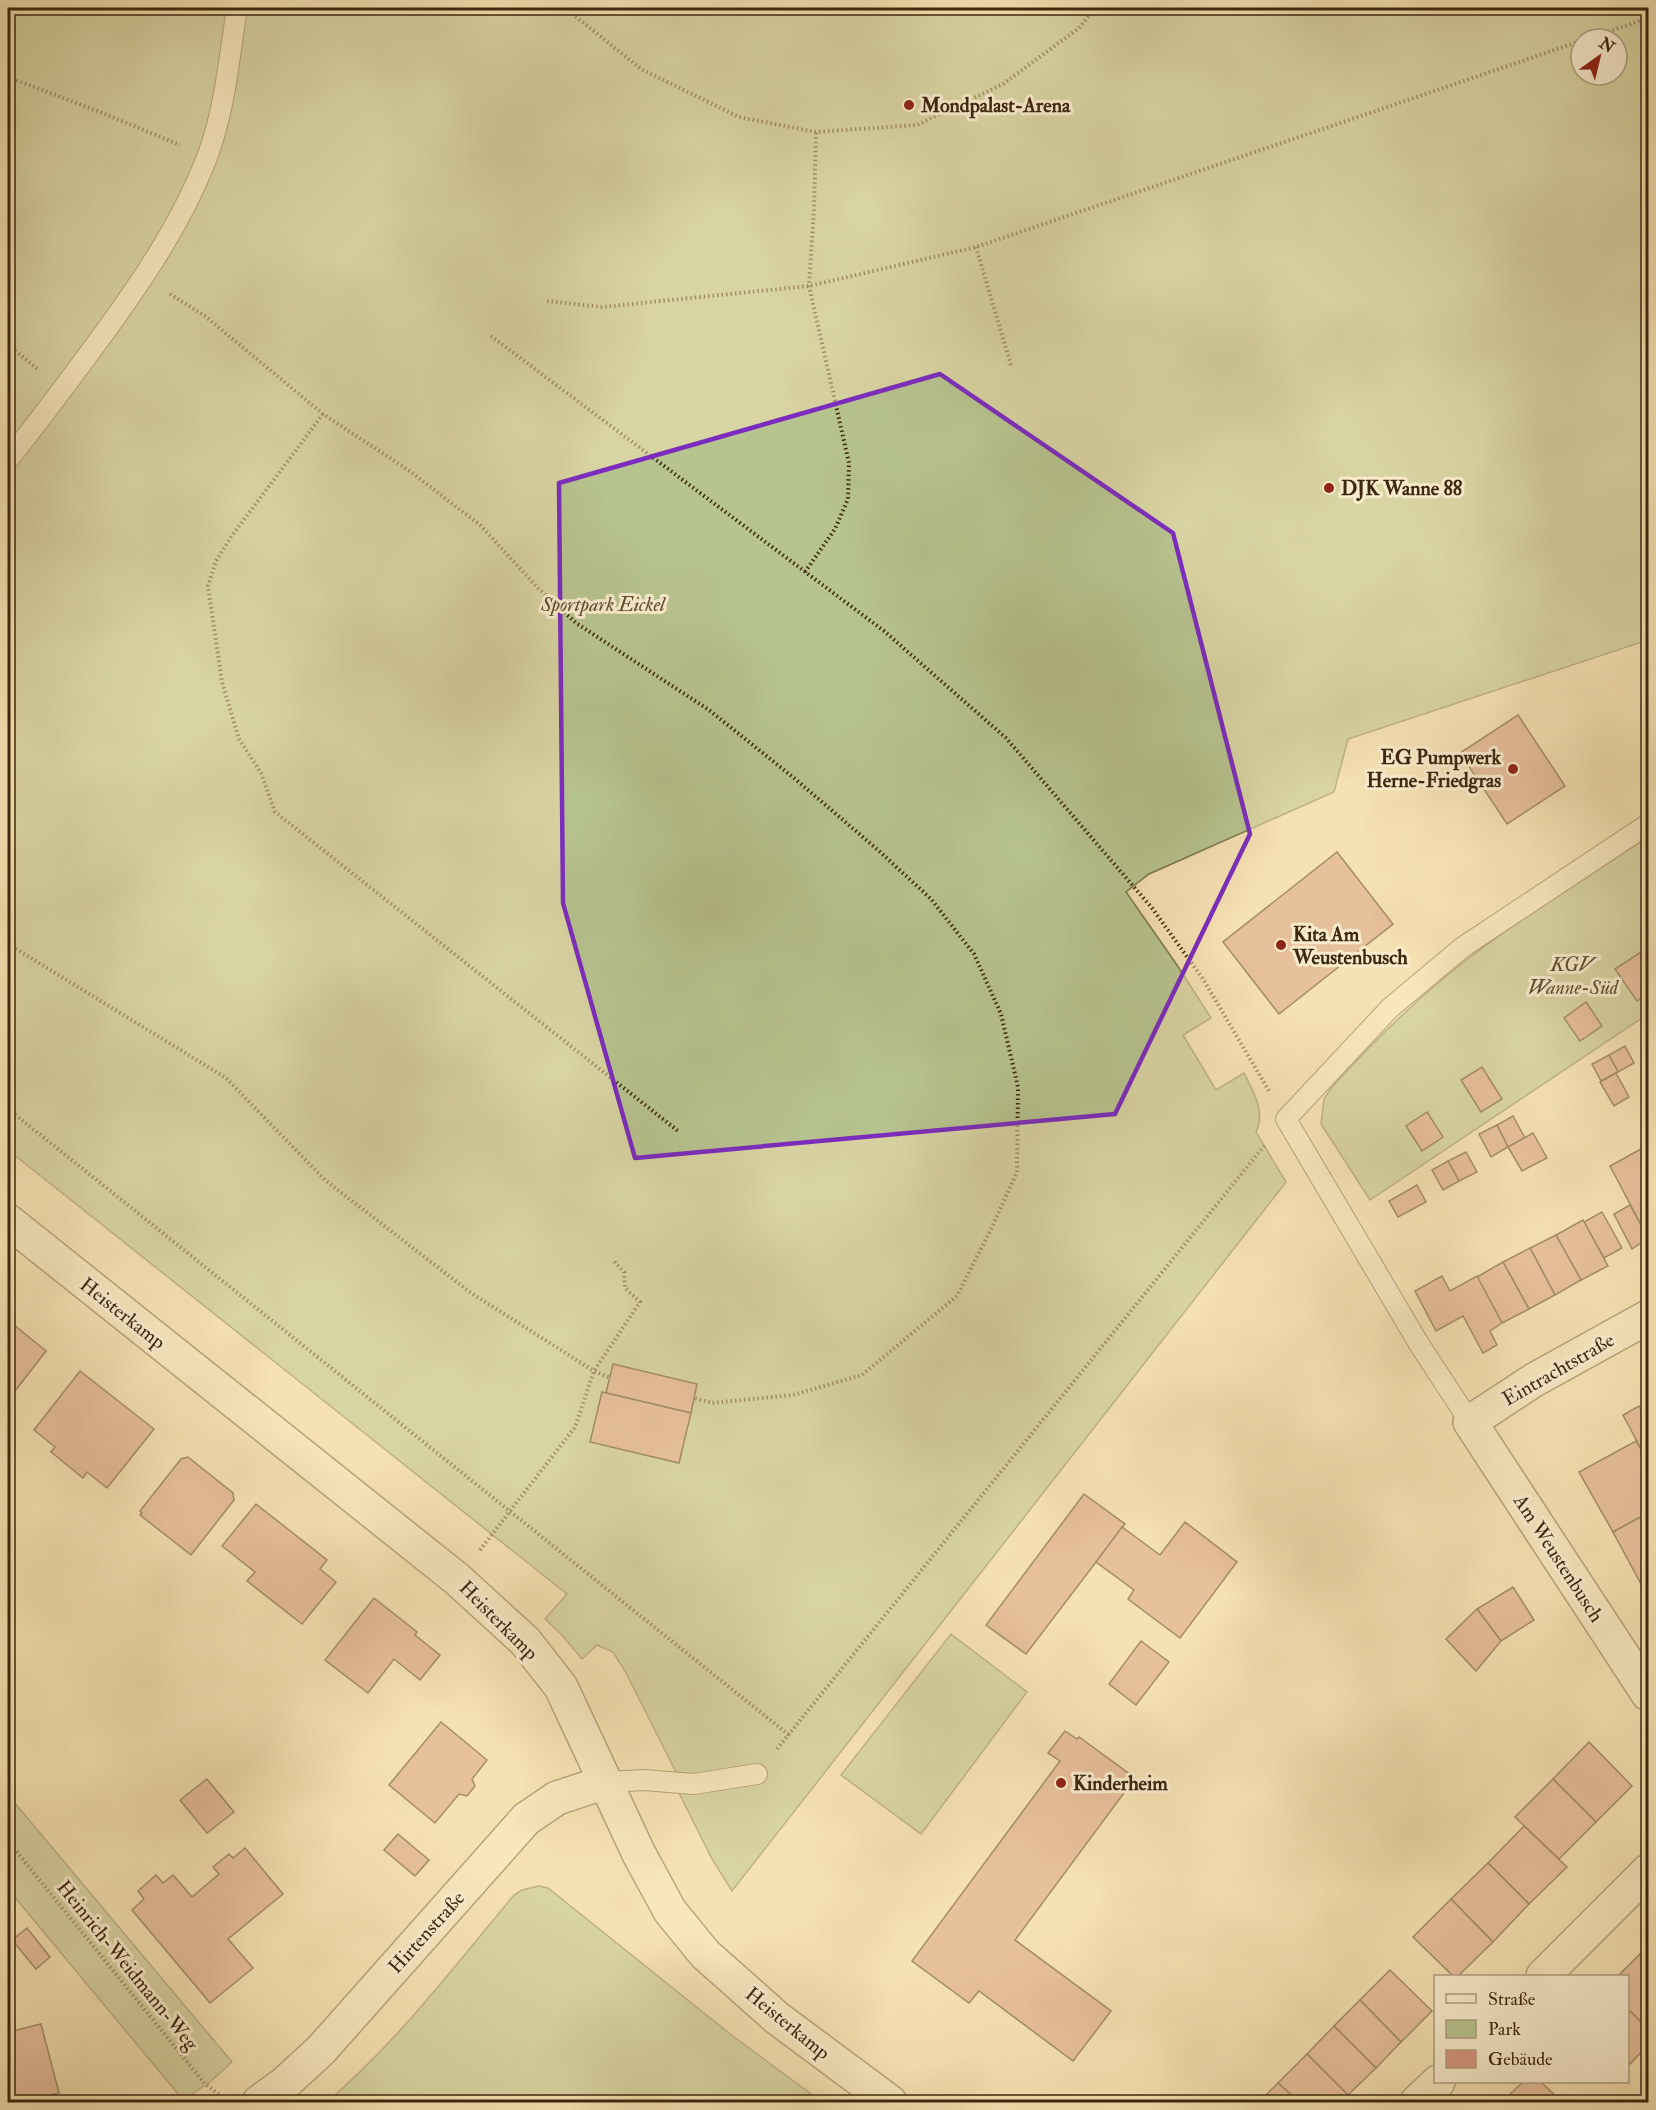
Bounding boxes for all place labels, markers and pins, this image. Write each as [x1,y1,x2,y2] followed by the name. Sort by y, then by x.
[920,93,1071,119] place label: Mondpalast-Arena
[902,98,916,112] marker: Mondpalast-Arena
[1341,476,1463,501] place label: DJK Wanne 88
[1322,481,1336,495] marker: DJK Wanne 88
[1367,745,1501,794] place label: EG Pumpwerk Herne-Friedgras
[1506,762,1520,776] marker: EG Pumpwerk Herne-Friedgras
[1292,922,1408,970] place label: Kita Am Weustenbusch
[1274,938,1288,952] marker: Kita Am Weustenbusch
[1073,1771,1168,1796] place label: Kinderheim
[1054,1776,1068,1790] marker: Kinderheim

